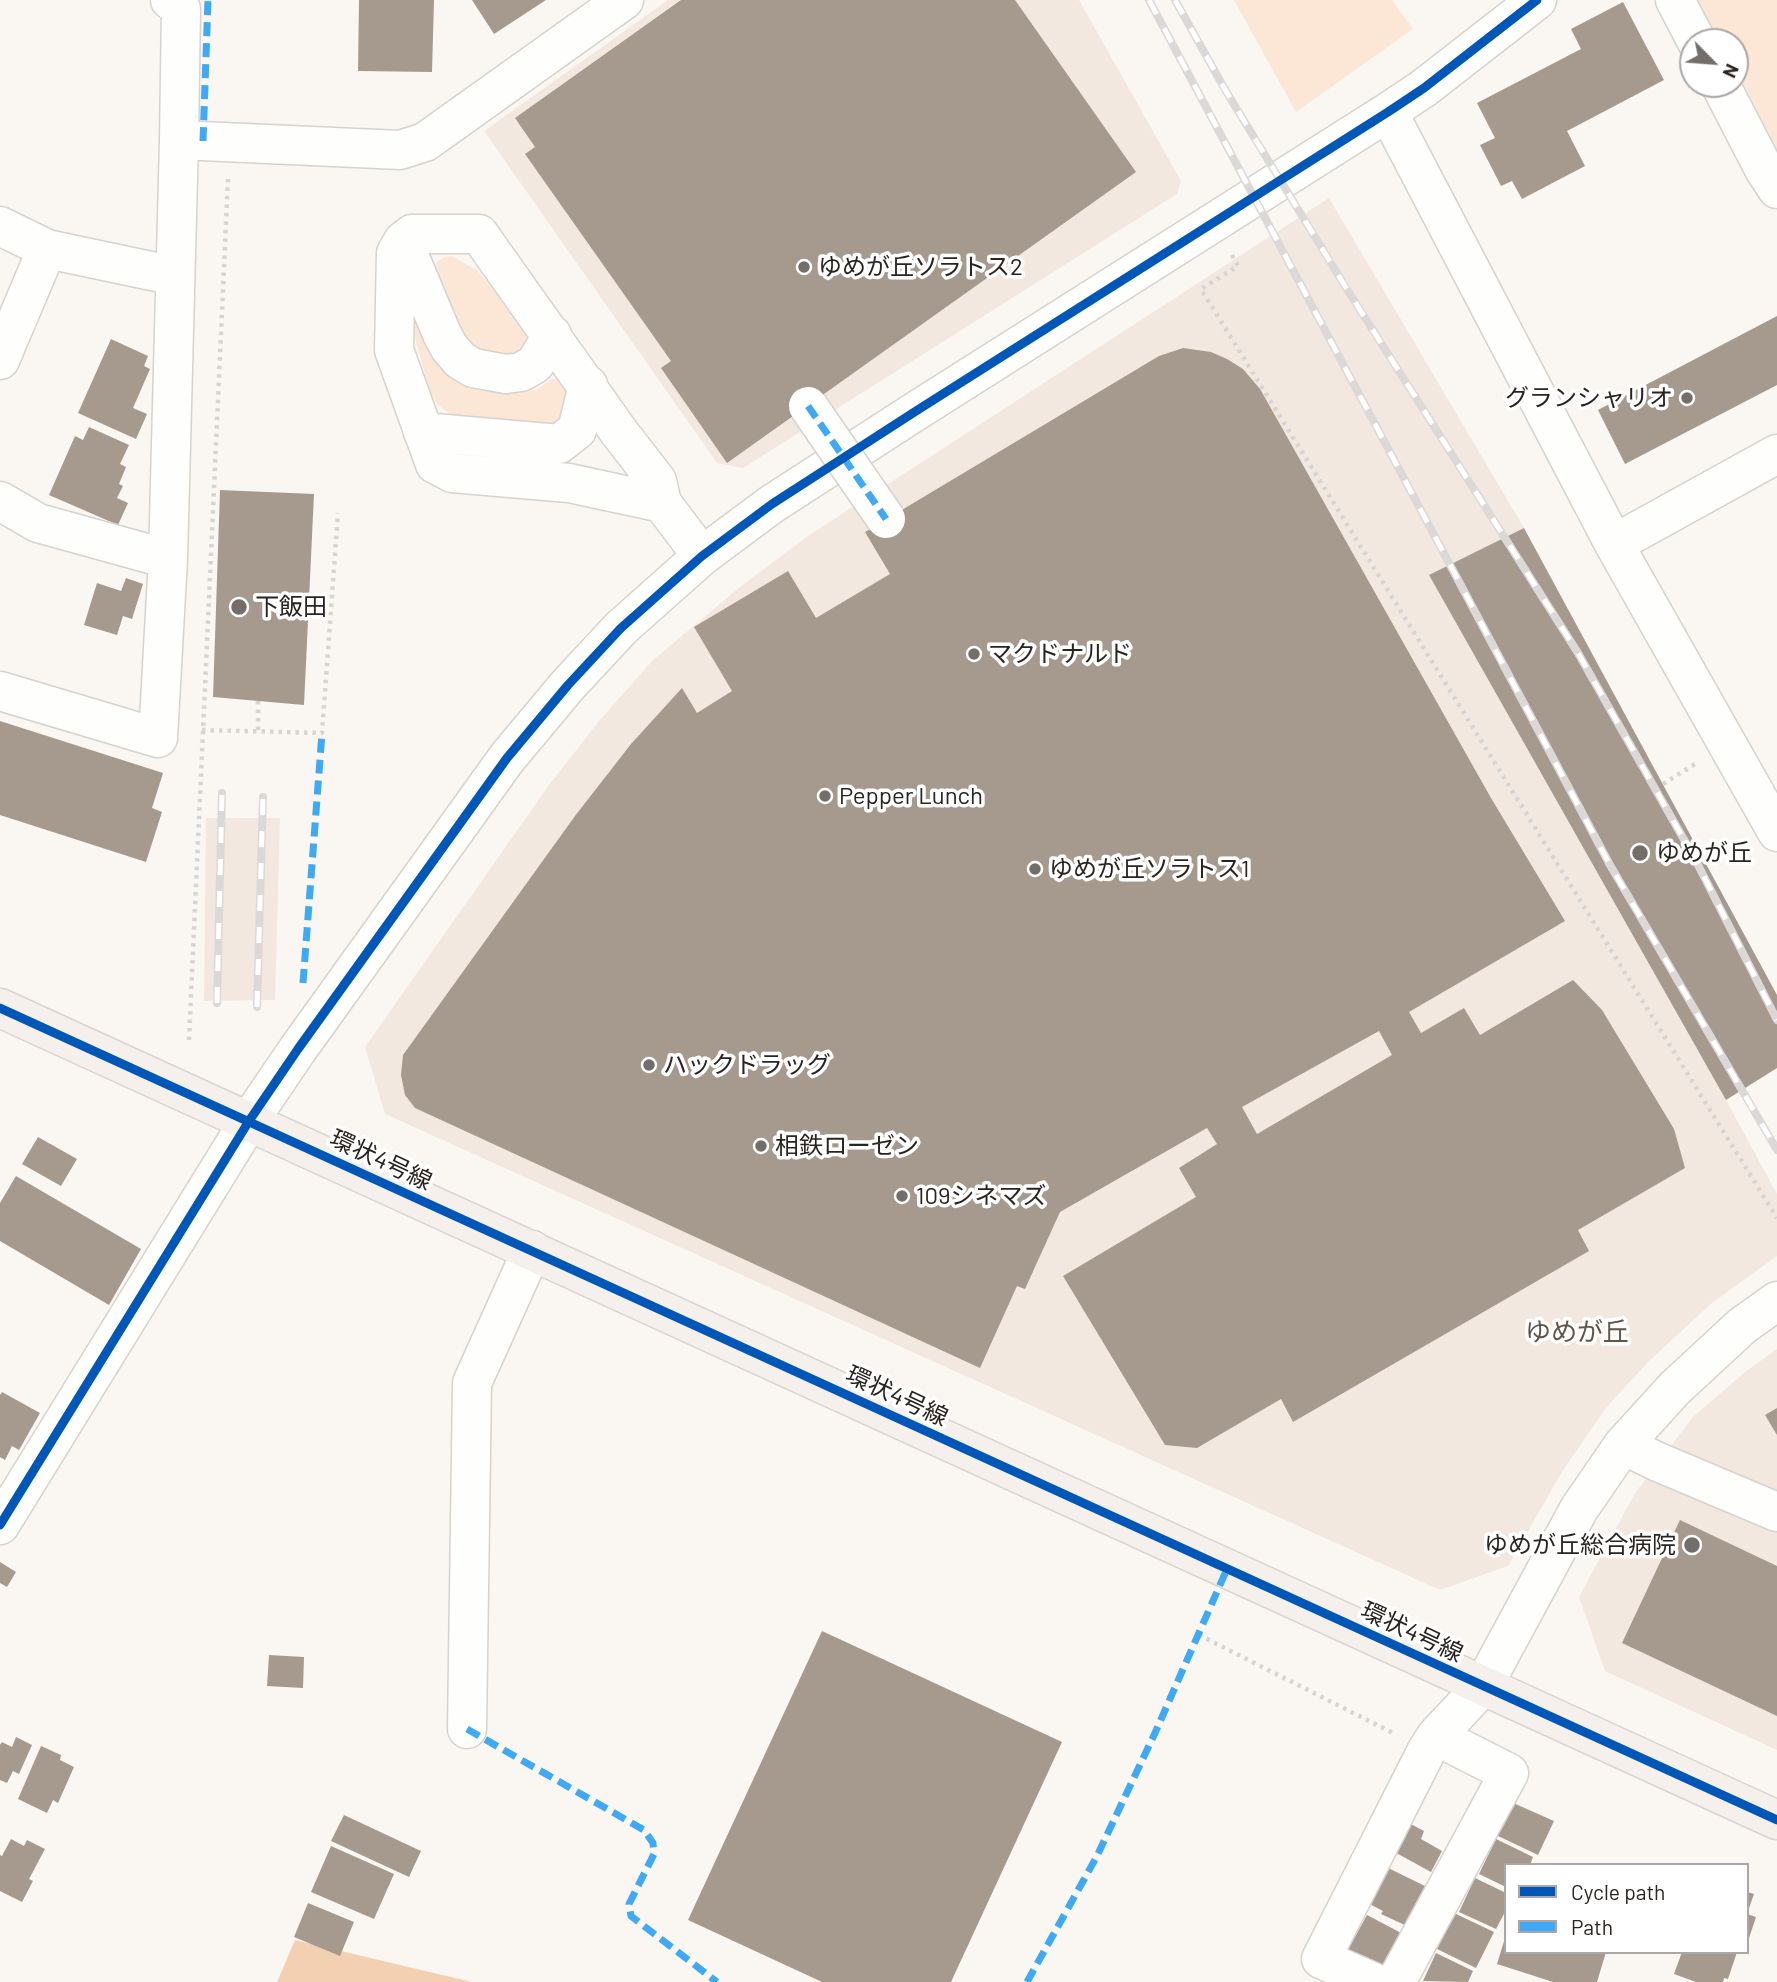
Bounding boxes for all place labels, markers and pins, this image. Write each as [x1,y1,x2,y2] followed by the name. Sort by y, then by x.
[818,253,1023,281] place label: ゆめが丘ソラトス2
[796,259,812,275] marker: ゆめが丘ソラトス2
[1505,384,1673,412] place label: グランシャリオ
[1679,390,1695,406] marker: グランシャリオ
[255,593,327,621] place label: 下飯田
[229,597,249,617] marker: 下飯田
[988,640,1132,668] place label: マクドナルド
[966,646,982,662] marker: マクドナルド
[839,782,983,810] place label: Pepper Lunch
[817,788,833,804] marker: Pepper Lunch
[1656,839,1752,867] place label: ゆめが丘
[1630,843,1650,863] marker: ゆめが丘
[1049,855,1249,883] place label: ゆめが丘ソラトス1
[1027,861,1043,877] marker: ゆめが丘ソラトス1
[663,1051,831,1079] place label: ハックドラッグ
[641,1057,657,1073] marker: ハックドラッグ
[775,1132,919,1160] place label: 相鉄ローゼン
[753,1138,769,1154] marker: 相鉄ローゼン
[916,1182,1046,1210] place label: 109シネマズ
[894,1188,910,1204] marker: 109シネマズ
[1484,1531,1676,1559] place label: ゆめが丘総合病院
[1682,1535,1702,1555] marker: ゆめが丘総合病院

